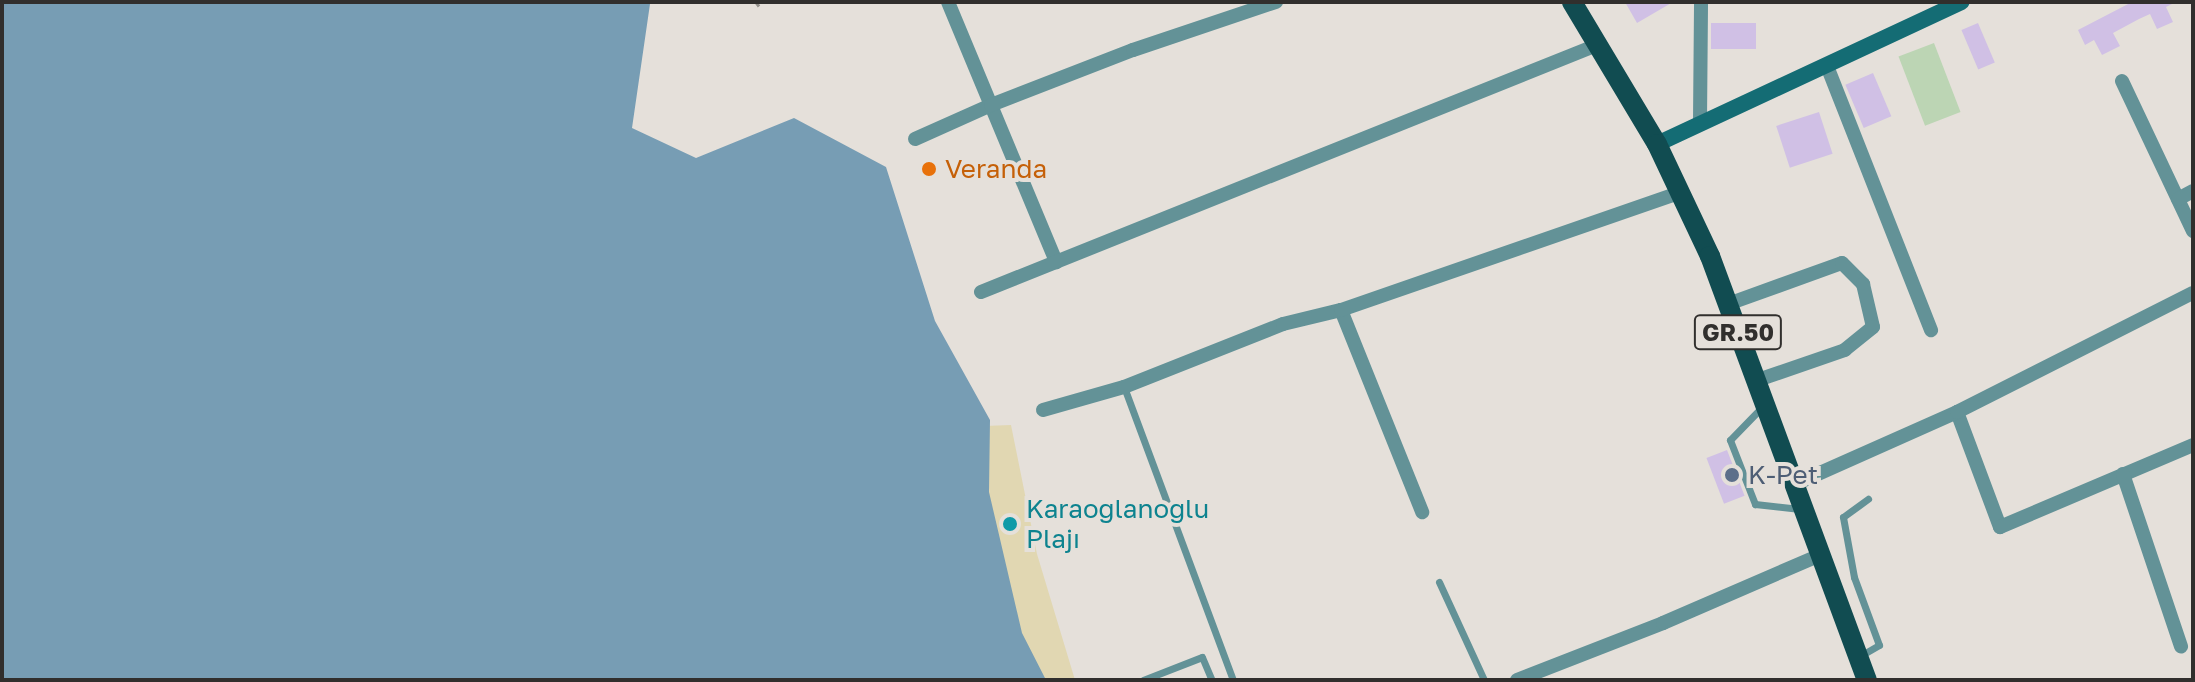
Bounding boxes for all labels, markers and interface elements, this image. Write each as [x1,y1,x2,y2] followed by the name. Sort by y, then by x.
[945,153,1047,185] place label: Veranda
[920,160,938,178] marker: Veranda
[1692,312,1784,352] road number: GR.50
[1748,459,1818,491] place label: K-Pet
[1723,466,1741,484] marker: K-Pet
[1026,493,1209,554] place label: Karaoğlanoğlu Plajı
[1001,515,1019,533] marker: Karaoğlanoğlu Plajı

